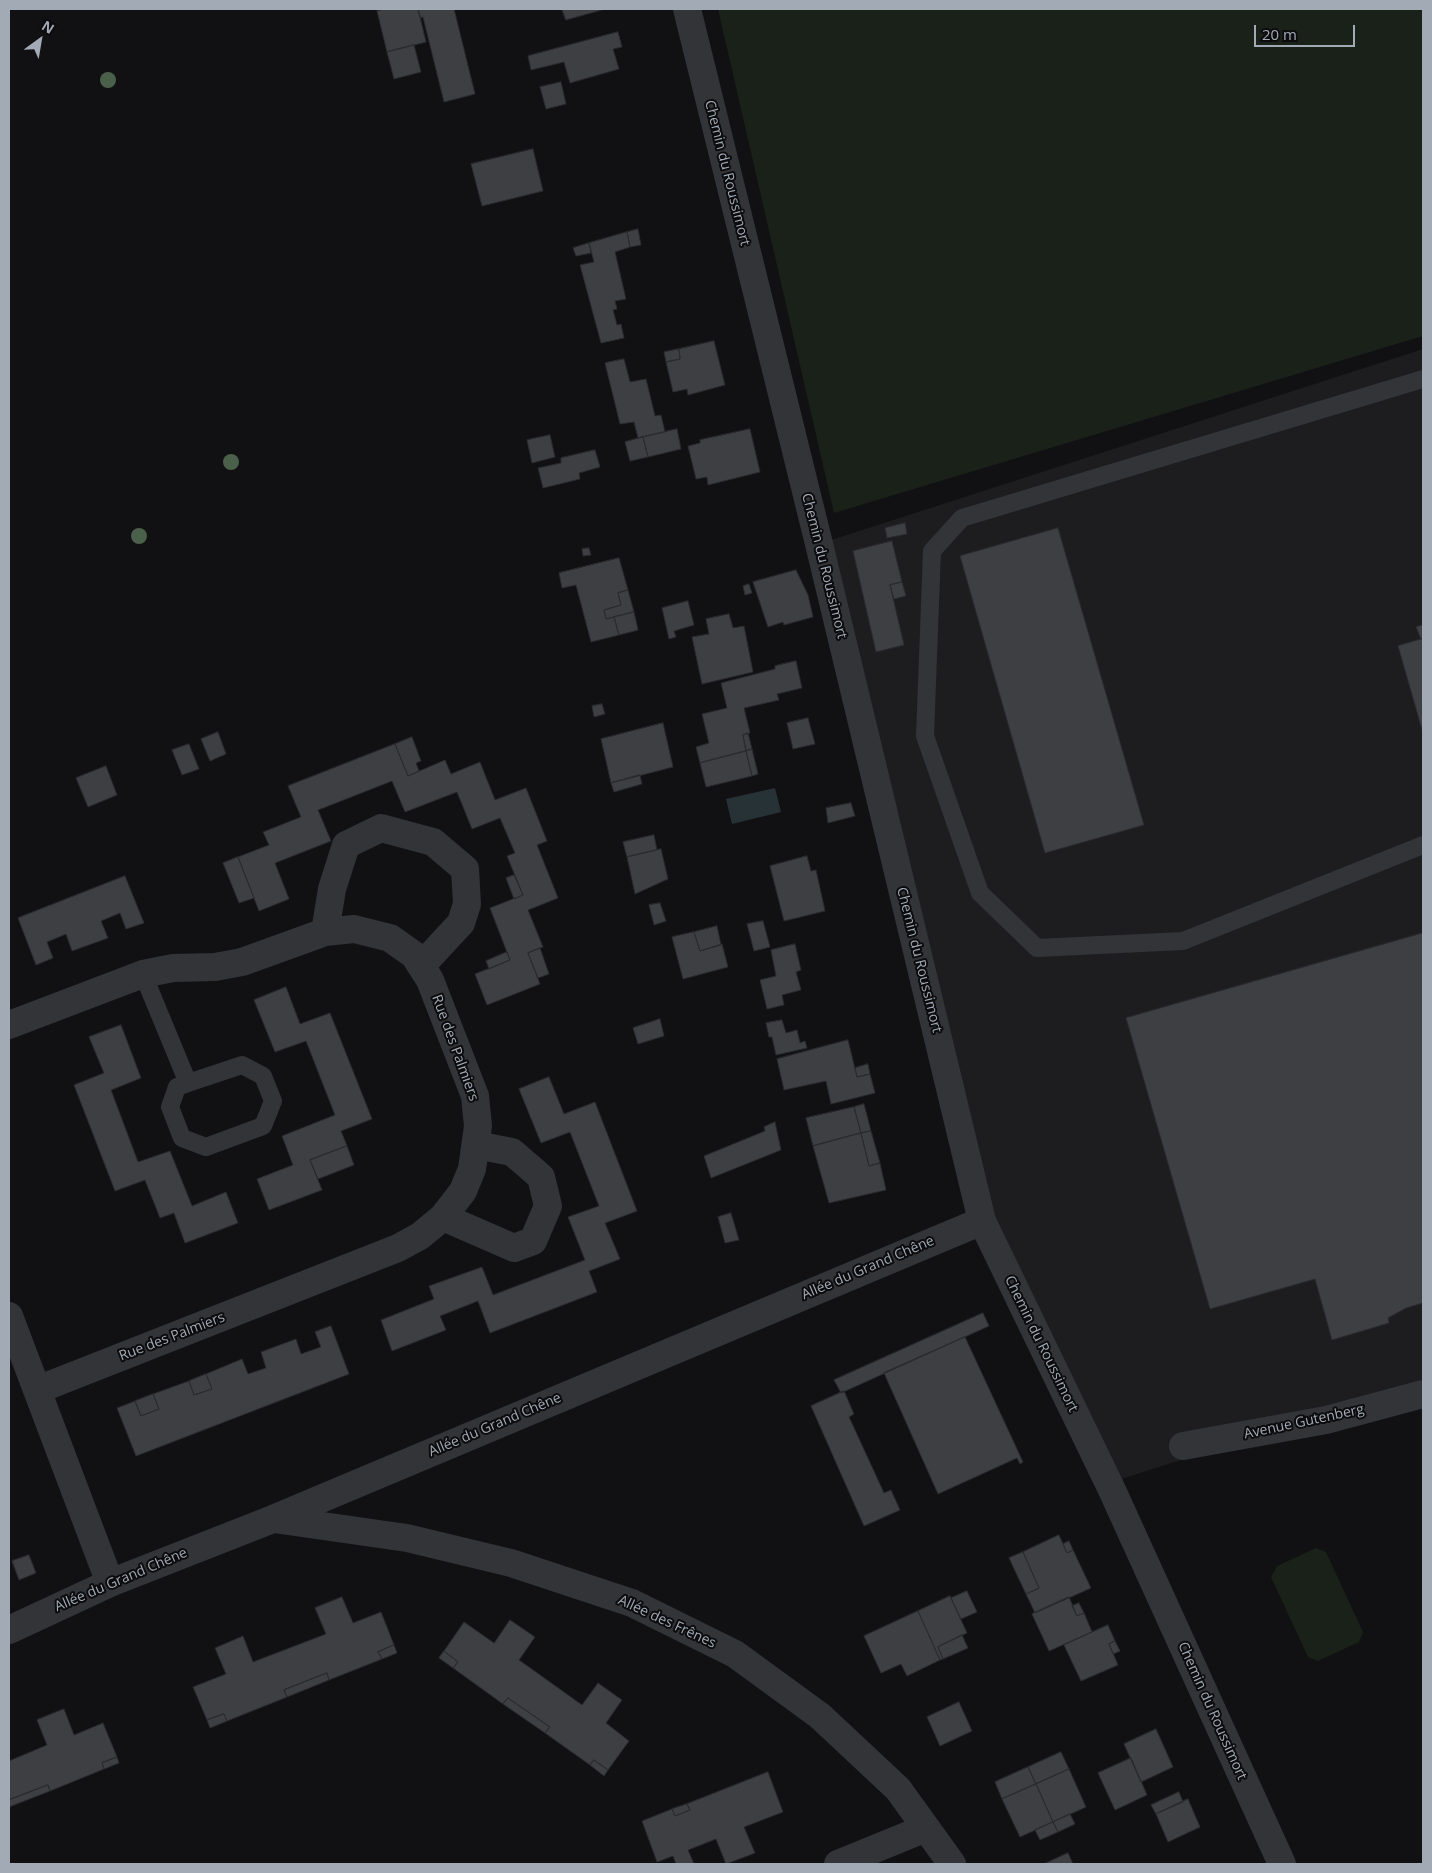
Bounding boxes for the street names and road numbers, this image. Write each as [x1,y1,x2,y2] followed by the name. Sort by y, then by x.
[701,98,753,248] street label: Chemin du Roussimort
[798,491,850,641] street label: Chemin du Roussimort
[893,885,945,1035] street label: Chemin du Roussimort
[428,993,482,1103] street label: Rue des Palmiers
[799,1232,937,1304] street label: Allée du Grand Chêne
[1001,1273,1081,1415] street label: Chemin du Roussimort
[117,1309,227,1365] street label: Rue des Palmiers
[426,1389,564,1461] street label: Allée du Grand Chêne
[1242,1401,1366,1443] street label: Avenue Gutenberg
[52,1544,190,1616] street label: Allée du Grand Chêne
[615,1592,719,1652] street label: Allée des Frênes
[1174,1639,1250,1783] street label: Chemin du Roussimort

